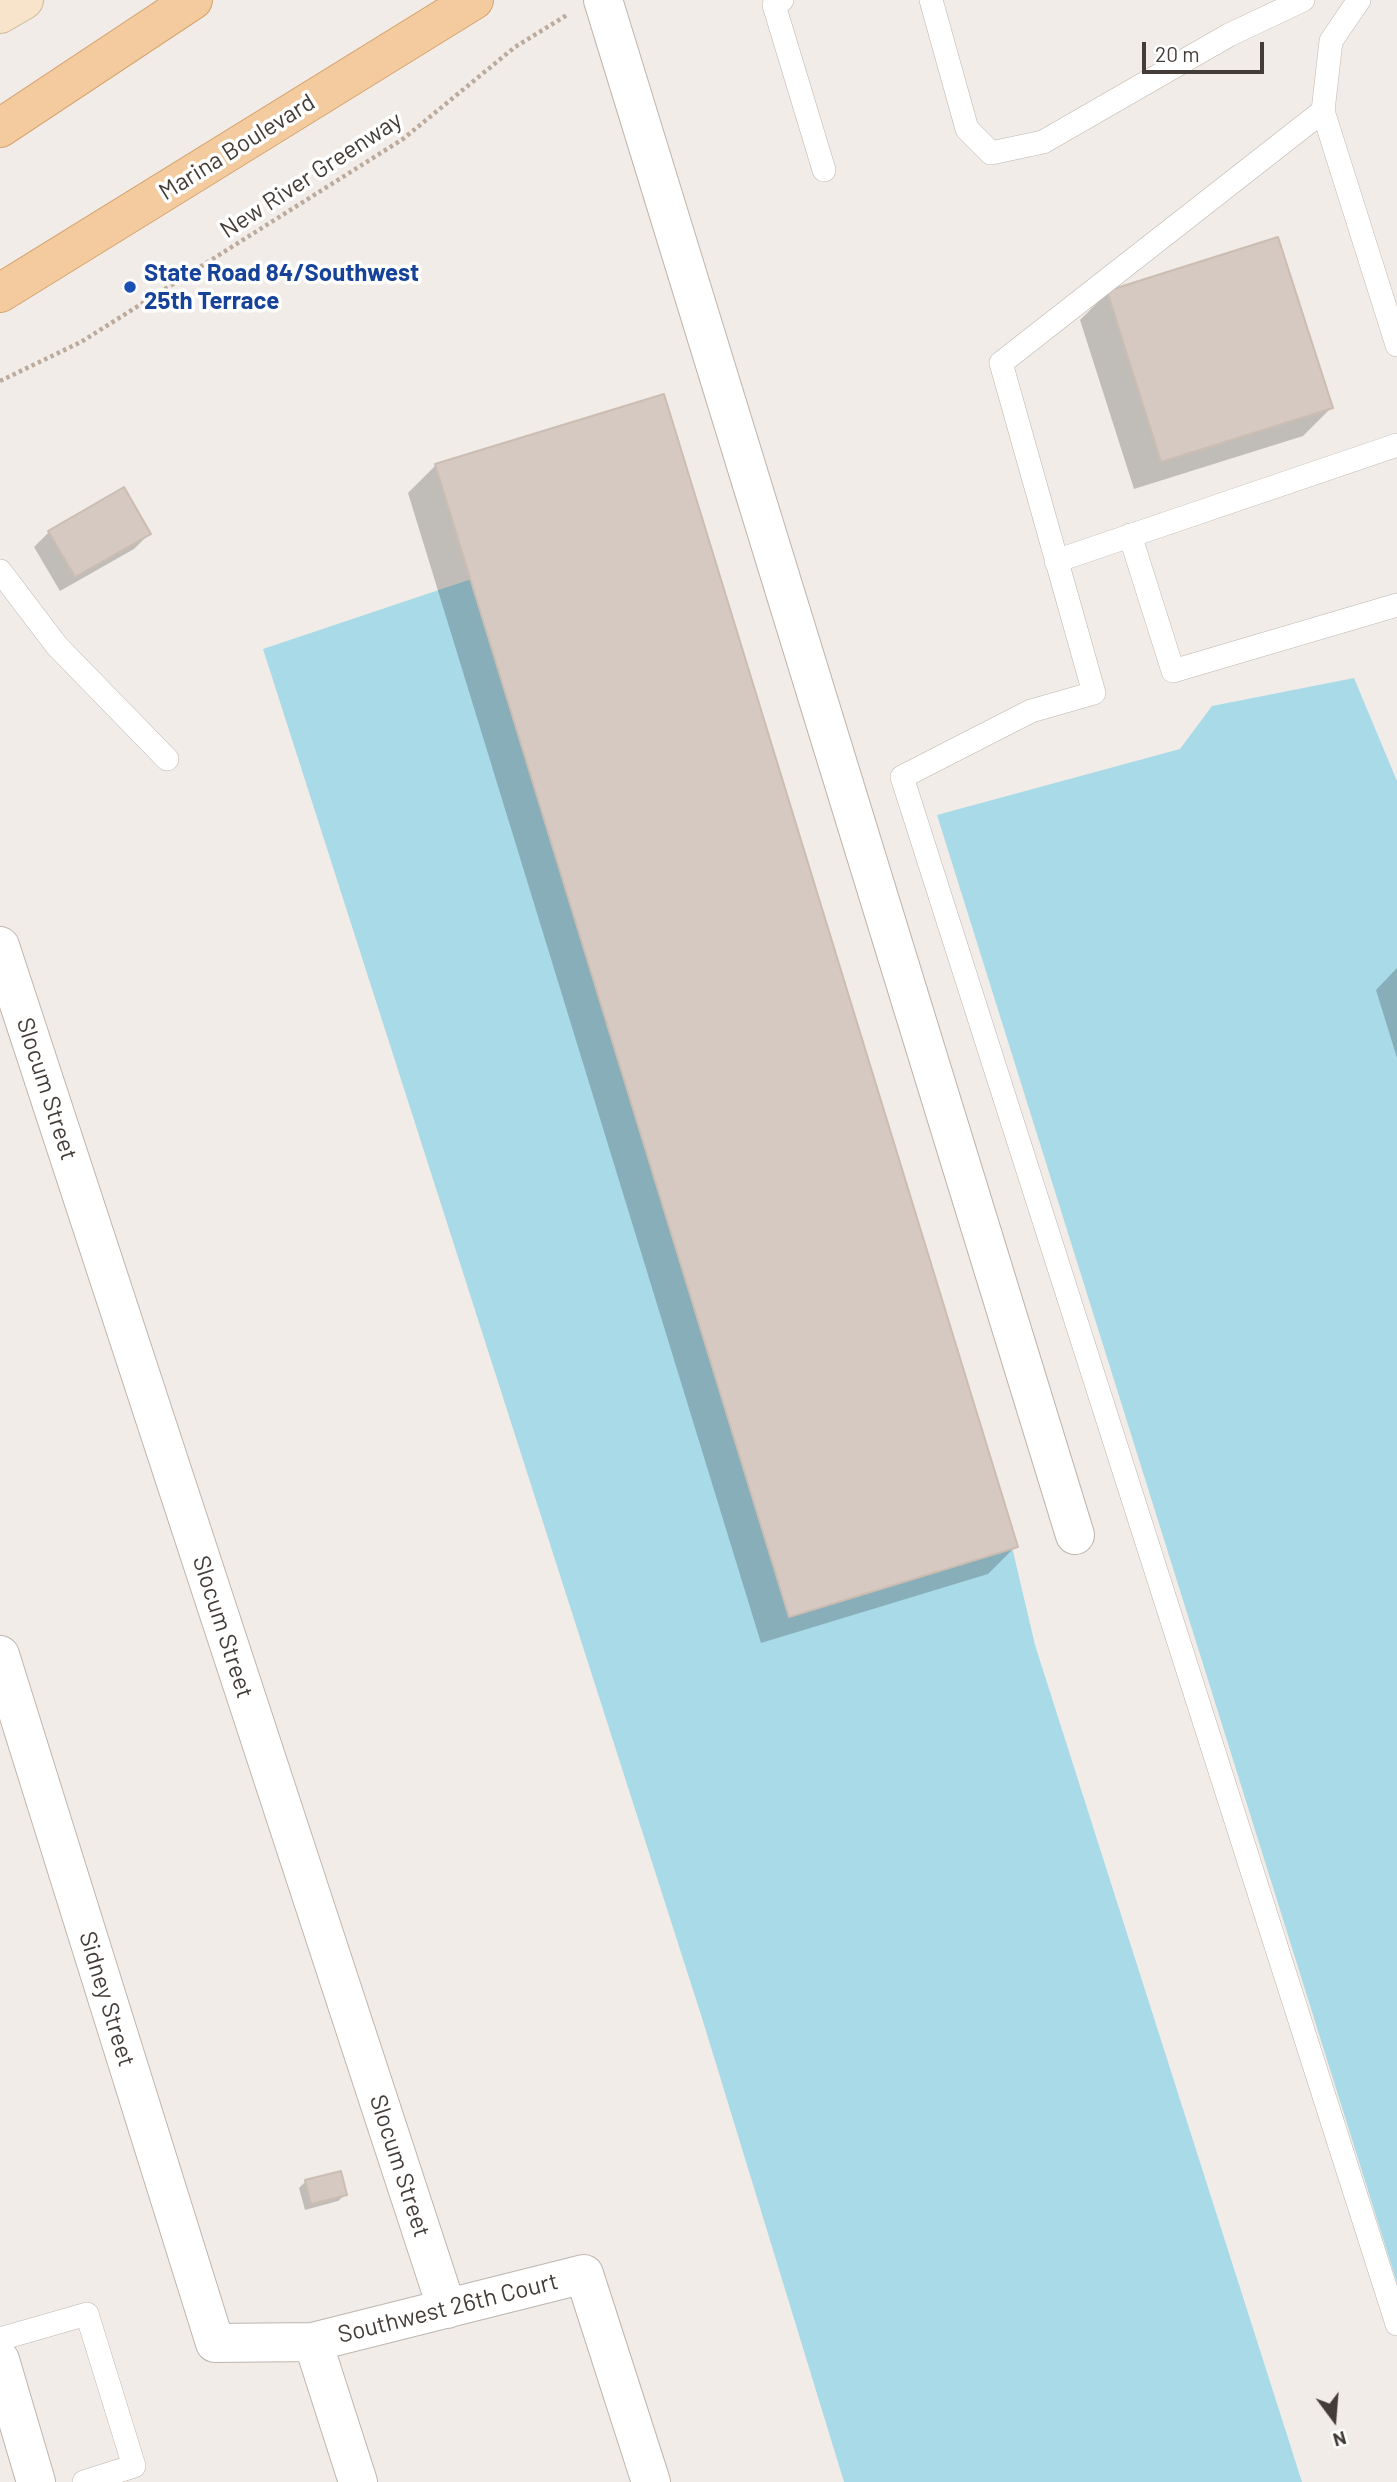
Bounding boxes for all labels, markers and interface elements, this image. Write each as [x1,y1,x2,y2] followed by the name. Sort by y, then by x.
[1145,28,1268,72] scale bar
[1155,41,1200,66] text: 20 m
[154,88,320,206] street label: Marina Boulevard
[215,106,407,244] street label: New River Greenway
[144,259,419,315] place label: State Road 84/Southwest 25th Terrace
[122,279,138,295] marker: State Road 84/Southwest 25th Terrace
[10,1014,84,1164] street label: Slocum Street
[186,1552,260,1702] street label: Slocum Street
[73,1928,141,2070] street label: Sidney Street
[363,2091,437,2241] street label: Slocum Street
[335,2267,561,2349] street label: Southwest 26th Court
[1299,2384,1369,2454] north arrow
[1331,2427,1349,2452] text: N

